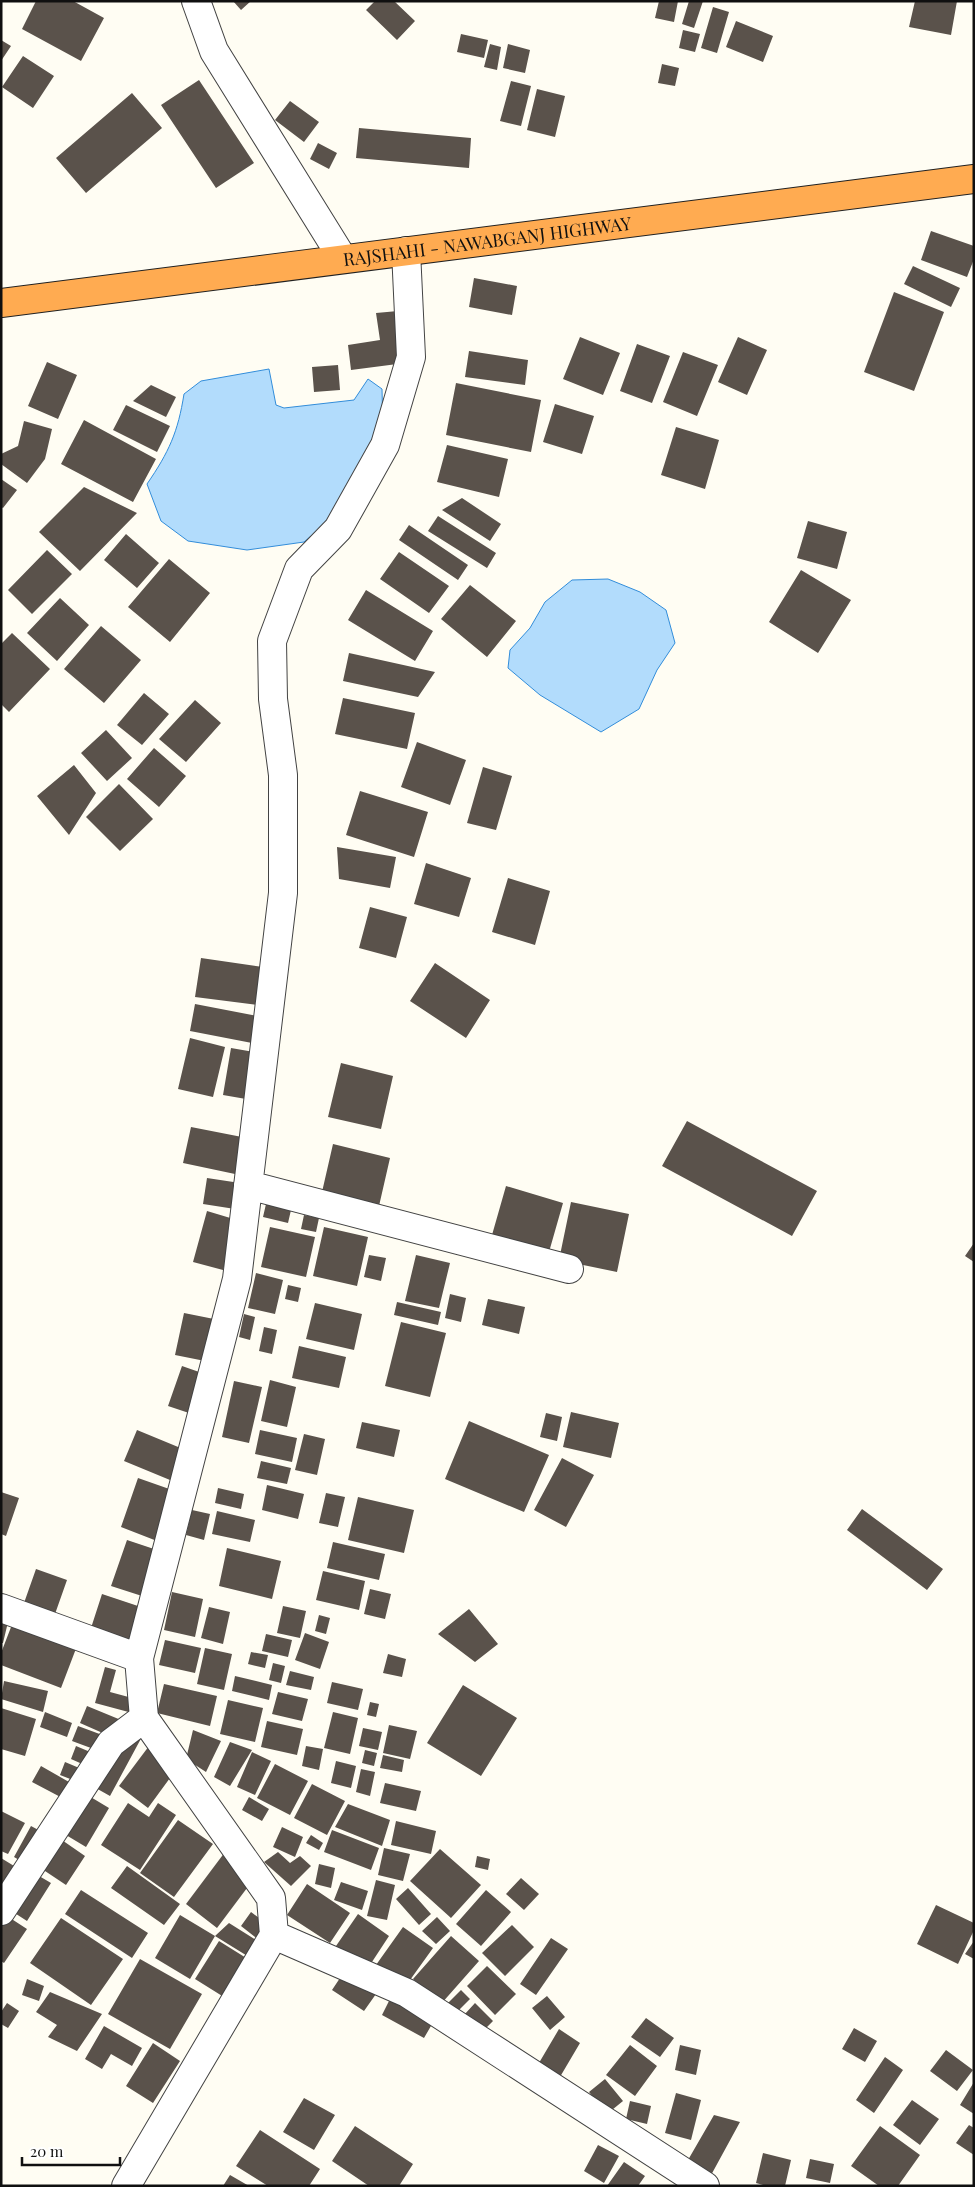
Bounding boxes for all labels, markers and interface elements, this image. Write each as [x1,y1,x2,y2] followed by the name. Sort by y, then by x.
[341,211,633,271] street label: RAJSHAHI - NAWABGANJ HIGHWAY
[22,2134,120,2166] scale bar
[30,2141,64,2161] text: 20 m

